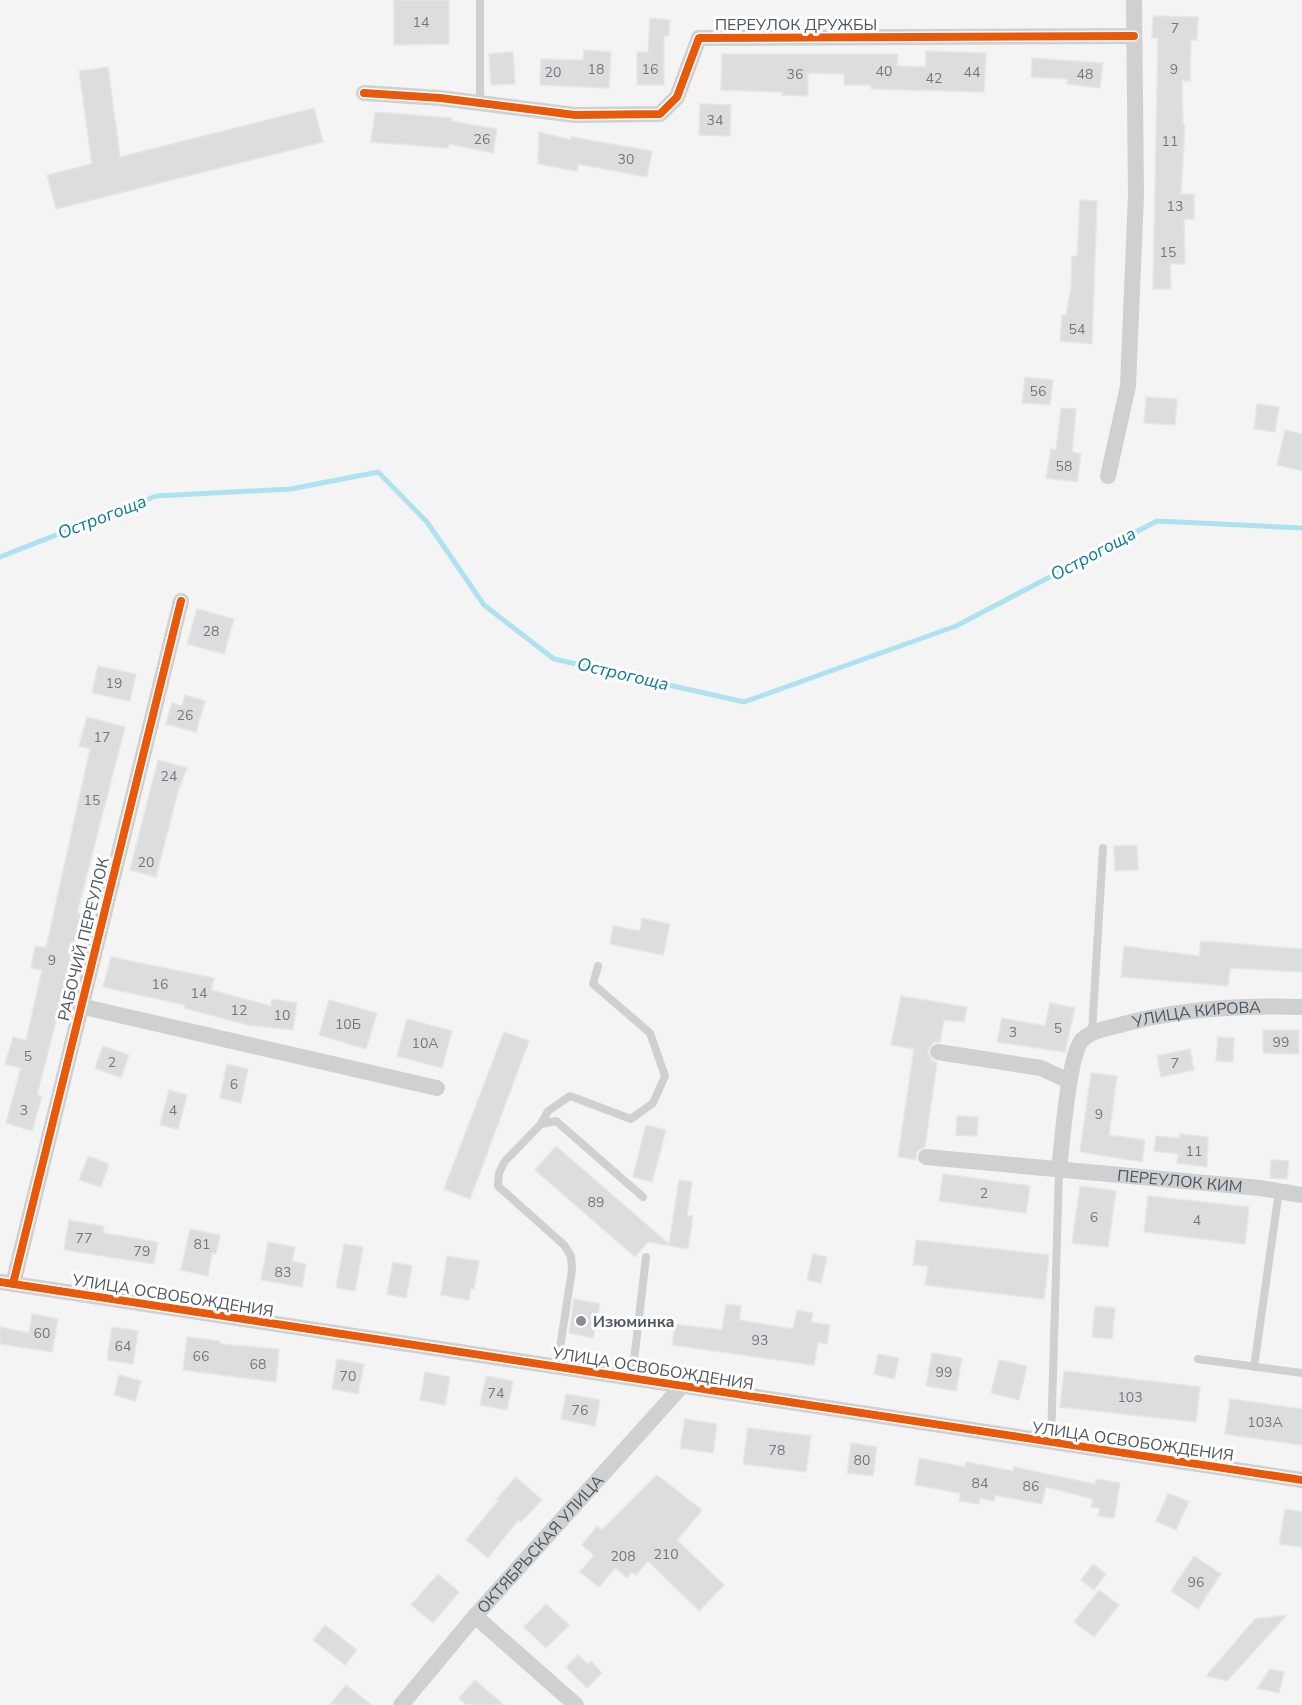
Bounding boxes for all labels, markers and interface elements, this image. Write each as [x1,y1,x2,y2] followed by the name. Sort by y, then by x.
[413,13,429,32] house number: 14
[715,14,877,36] street label: ПЕРЕУЛОК ДРУЖБЫ
[1171,19,1179,38] house number: 7
[588,60,604,79] house number: 18
[642,60,658,79] house number: 16
[1170,60,1178,79] house number: 9
[876,62,892,81] house number: 40
[545,63,561,82] house number: 20
[964,63,980,82] house number: 44
[787,65,803,84] house number: 36
[1077,65,1093,84] house number: 48
[926,69,942,88] house number: 42
[707,111,723,130] house number: 34
[474,130,490,149] house number: 26
[1162,132,1178,151] house number: 11
[618,150,634,169] house number: 30
[1167,197,1183,216] house number: 13
[1160,243,1176,262] house number: 15
[1069,320,1085,339] house number: 54
[1030,382,1046,401] house number: 56
[1056,457,1072,476] house number: 58
[54,489,150,545] water label: Острогоща
[1046,521,1140,587] water label: Острогоща
[203,622,219,641] house number: 28
[575,652,671,696] water label: Острогоща
[106,674,122,693] house number: 19
[177,706,193,725] house number: 26
[94,728,110,747] house number: 17
[161,767,177,786] house number: 24
[84,791,100,810] house number: 15
[138,853,154,872] house number: 20
[53,855,115,1023] street label: РАБОЧИЙ ПЕРЕУЛОК
[48,951,56,970] house number: 9
[152,975,168,994] house number: 16
[191,984,207,1003] house number: 14
[1130,997,1261,1033] street label: УЛИЦА КИРОВА
[231,1001,247,1020] house number: 12
[274,1006,290,1025] house number: 10
[335,1015,361,1034] house number: 10Б
[1054,1019,1062,1038] house number: 5
[1009,1023,1017,1042] house number: 3
[1273,1033,1289,1052] house number: 99
[411,1034,439,1053] house number: 10А
[24,1047,32,1066] house number: 5
[108,1053,116,1072] house number: 2
[1171,1054,1179,1073] house number: 7
[230,1075,238,1094] house number: 6
[20,1101,28,1120] house number: 3
[169,1101,177,1120] house number: 4
[1095,1105,1103,1124] house number: 9
[1186,1142,1202,1161] house number: 11
[1116,1165,1243,1198] street label: ПЕРЕУЛОК КИМ
[980,1184,988,1203] house number: 2
[588,1193,604,1212] house number: 89
[1090,1208,1098,1227] house number: 6
[1193,1211,1201,1230] house number: 4
[76,1229,92,1248] house number: 77
[194,1235,210,1254] house number: 81
[134,1242,150,1261] house number: 79
[275,1263,291,1282] house number: 83
[70,1269,275,1323] street label: УЛИЦА ОСВОБОЖДЕНИЯ
[593,1311,675,1333] place label: Изюминка
[574,1314,588,1328] marker: Изюминка
[34,1324,50,1343] house number: 60
[752,1331,768,1350] house number: 93
[115,1337,131,1356] house number: 64
[550,1342,755,1396] street label: УЛИЦА ОСВОБОЖДЕНИЯ
[193,1347,209,1366] house number: 66
[250,1355,266,1374] house number: 68
[936,1363,952,1382] house number: 99
[340,1367,356,1386] house number: 70
[488,1384,504,1403] house number: 74
[1117,1388,1143,1407] house number: 103
[572,1401,588,1420] house number: 76
[1247,1413,1283,1432] house number: 103А
[1030,1417,1235,1467] street label: УЛИЦА ОСВОБОЖДЕНИЯ
[769,1441,785,1460] house number: 78
[854,1451,870,1470] house number: 80
[472,1470,609,1619] street label: ОКТЯБРЬСКАЯ УЛИЦА
[972,1474,988,1493] house number: 84
[1023,1477,1039,1496] house number: 86
[653,1545,679,1564] house number: 210
[610,1547,636,1566] house number: 208
[1188,1573,1204,1592] house number: 96

